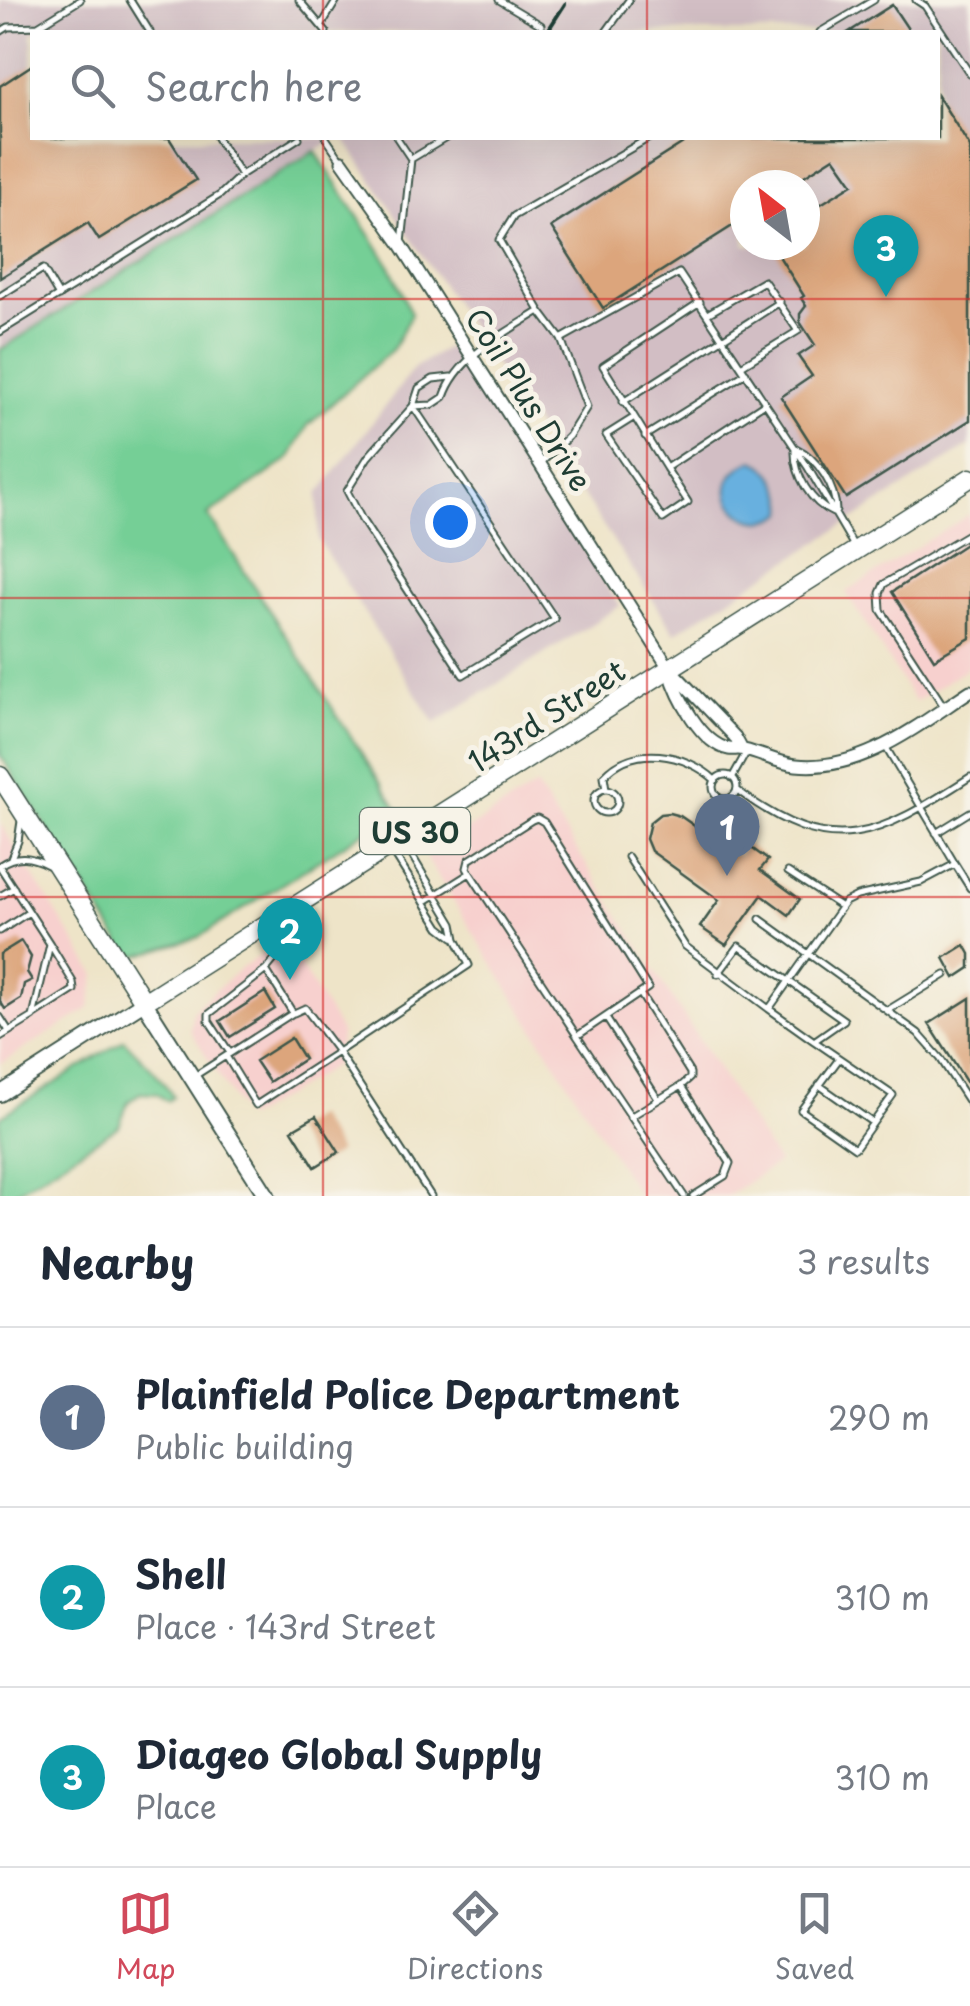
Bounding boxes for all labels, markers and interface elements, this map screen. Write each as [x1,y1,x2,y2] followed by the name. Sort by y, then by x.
[30,30,940,140] search box
[145,57,362,114] text: Search here
[65,58,120,113] icon: search
[730,170,820,260] north arrow
[854,214,918,297] pin: 3
[456,298,604,500] street label: Coil Plus Drive
[425,497,476,548] your location
[459,647,633,783] street label: 143rd Street
[694,794,760,876] pin: 1
[360,808,470,854] road number: US 30
[258,898,322,980] pin: 2
[40,1230,194,1293] text: Nearby
[796,1237,930,1285] text: 3 results
[135,1365,680,1422] text: Plainfield Police Department
[65,1393,80,1441] text: 1
[828,1393,930,1441] text: 290 m
[135,1422,354,1470] text: Public building
[135,1545,226,1602] text: Shell
[61,1573,84,1621] text: 2
[834,1573,930,1621] text: 310 m
[135,1602,436,1650] text: Place · 143rd Street
[135,1725,542,1782] text: Diageo Global Supply
[62,1753,83,1801] text: 3
[834,1753,930,1801] text: 310 m
[135,1782,217,1830] text: Place
[116,1886,176,1989] tab: Map
[407,1886,543,1989] tab: Directions
[775,1886,854,1989] tab: Saved

